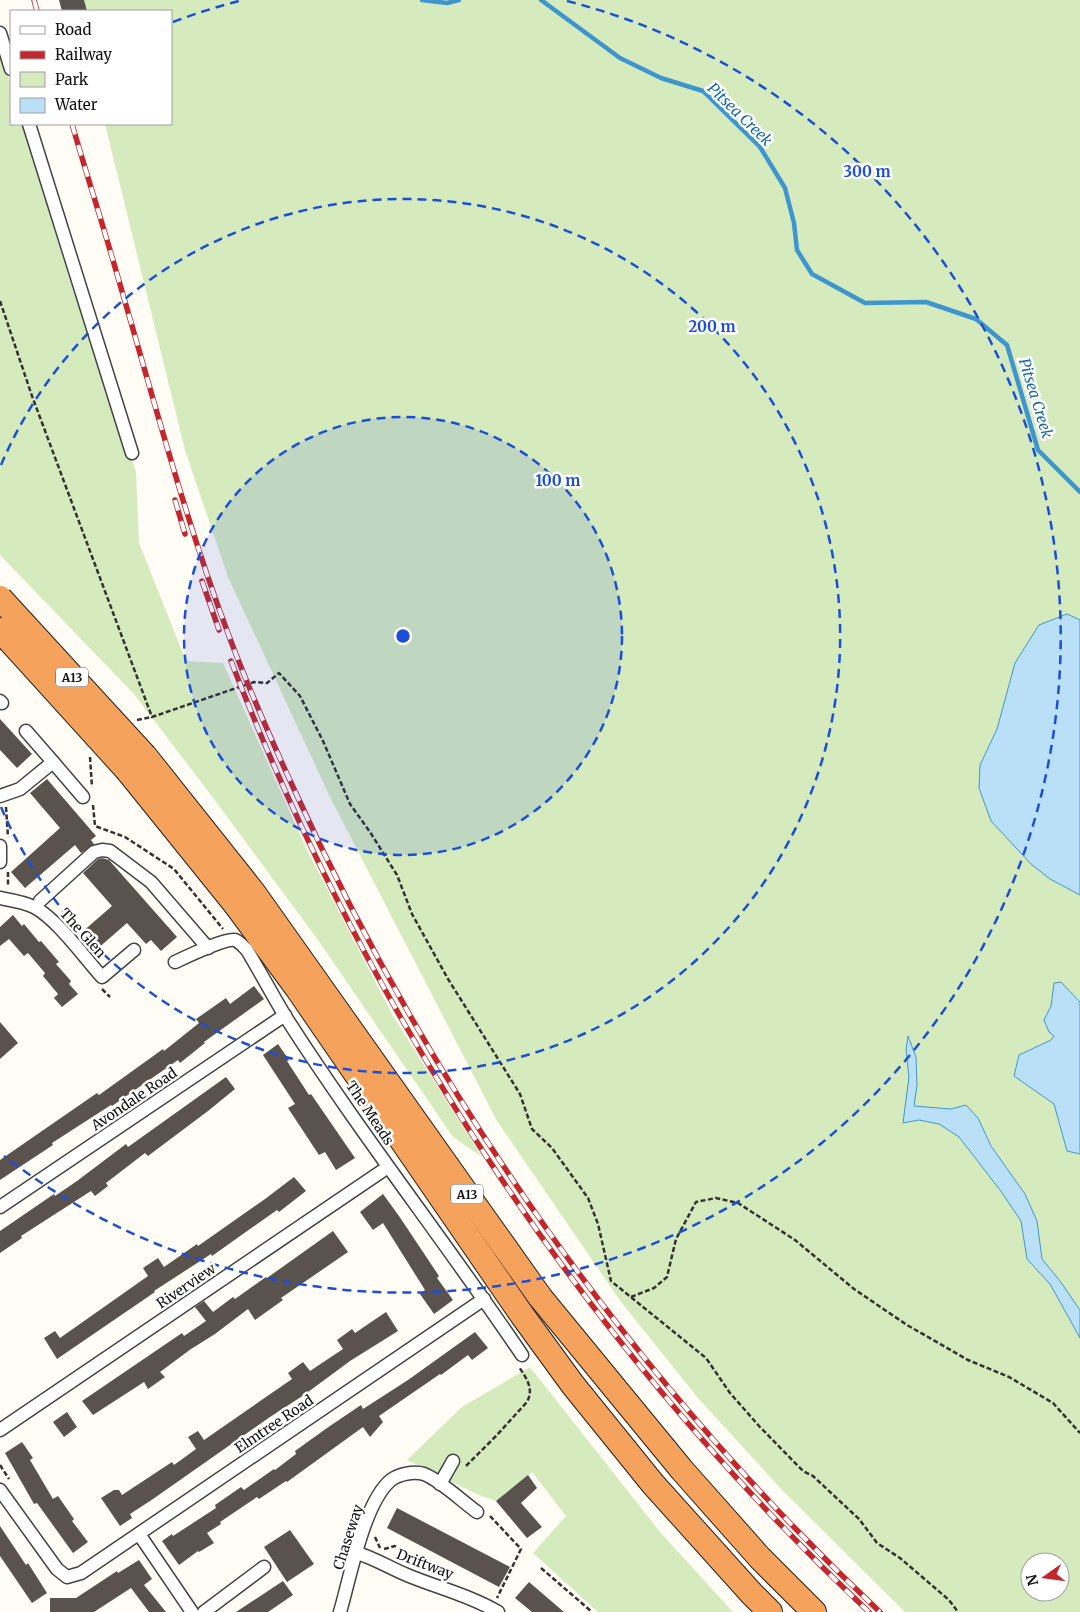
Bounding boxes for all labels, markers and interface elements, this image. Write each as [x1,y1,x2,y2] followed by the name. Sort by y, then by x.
[10,10,172,125] legend
[55,20,91,39] text: Road
[55,45,112,64] text: Railway
[55,70,89,89] text: Park
[704,78,777,150] water label: Pitsea Creek
[54,95,98,114] text: Water
[843,162,891,181] text: 300 m
[688,317,736,336] text: 200 m
[1015,356,1057,441] water label: Pitsea Creek
[536,471,580,490] text: 100 m
[394,627,412,645] centre of rings
[56,668,88,686] road number: A13
[56,904,110,962] street label: The Glen
[87,1063,181,1135] street label: Avondale Road
[342,1077,398,1149] street label: The Meads
[451,1184,483,1204] road number: A13
[153,1260,219,1312] street label: Riverview
[231,1391,317,1457] street label: Elmtree Road
[329,1501,367,1572] street label: Chaseway
[394,1545,457,1583] street label: Driftway
[1020,1552,1070,1602] north arrow
[1022,1573,1042,1588] text: N

